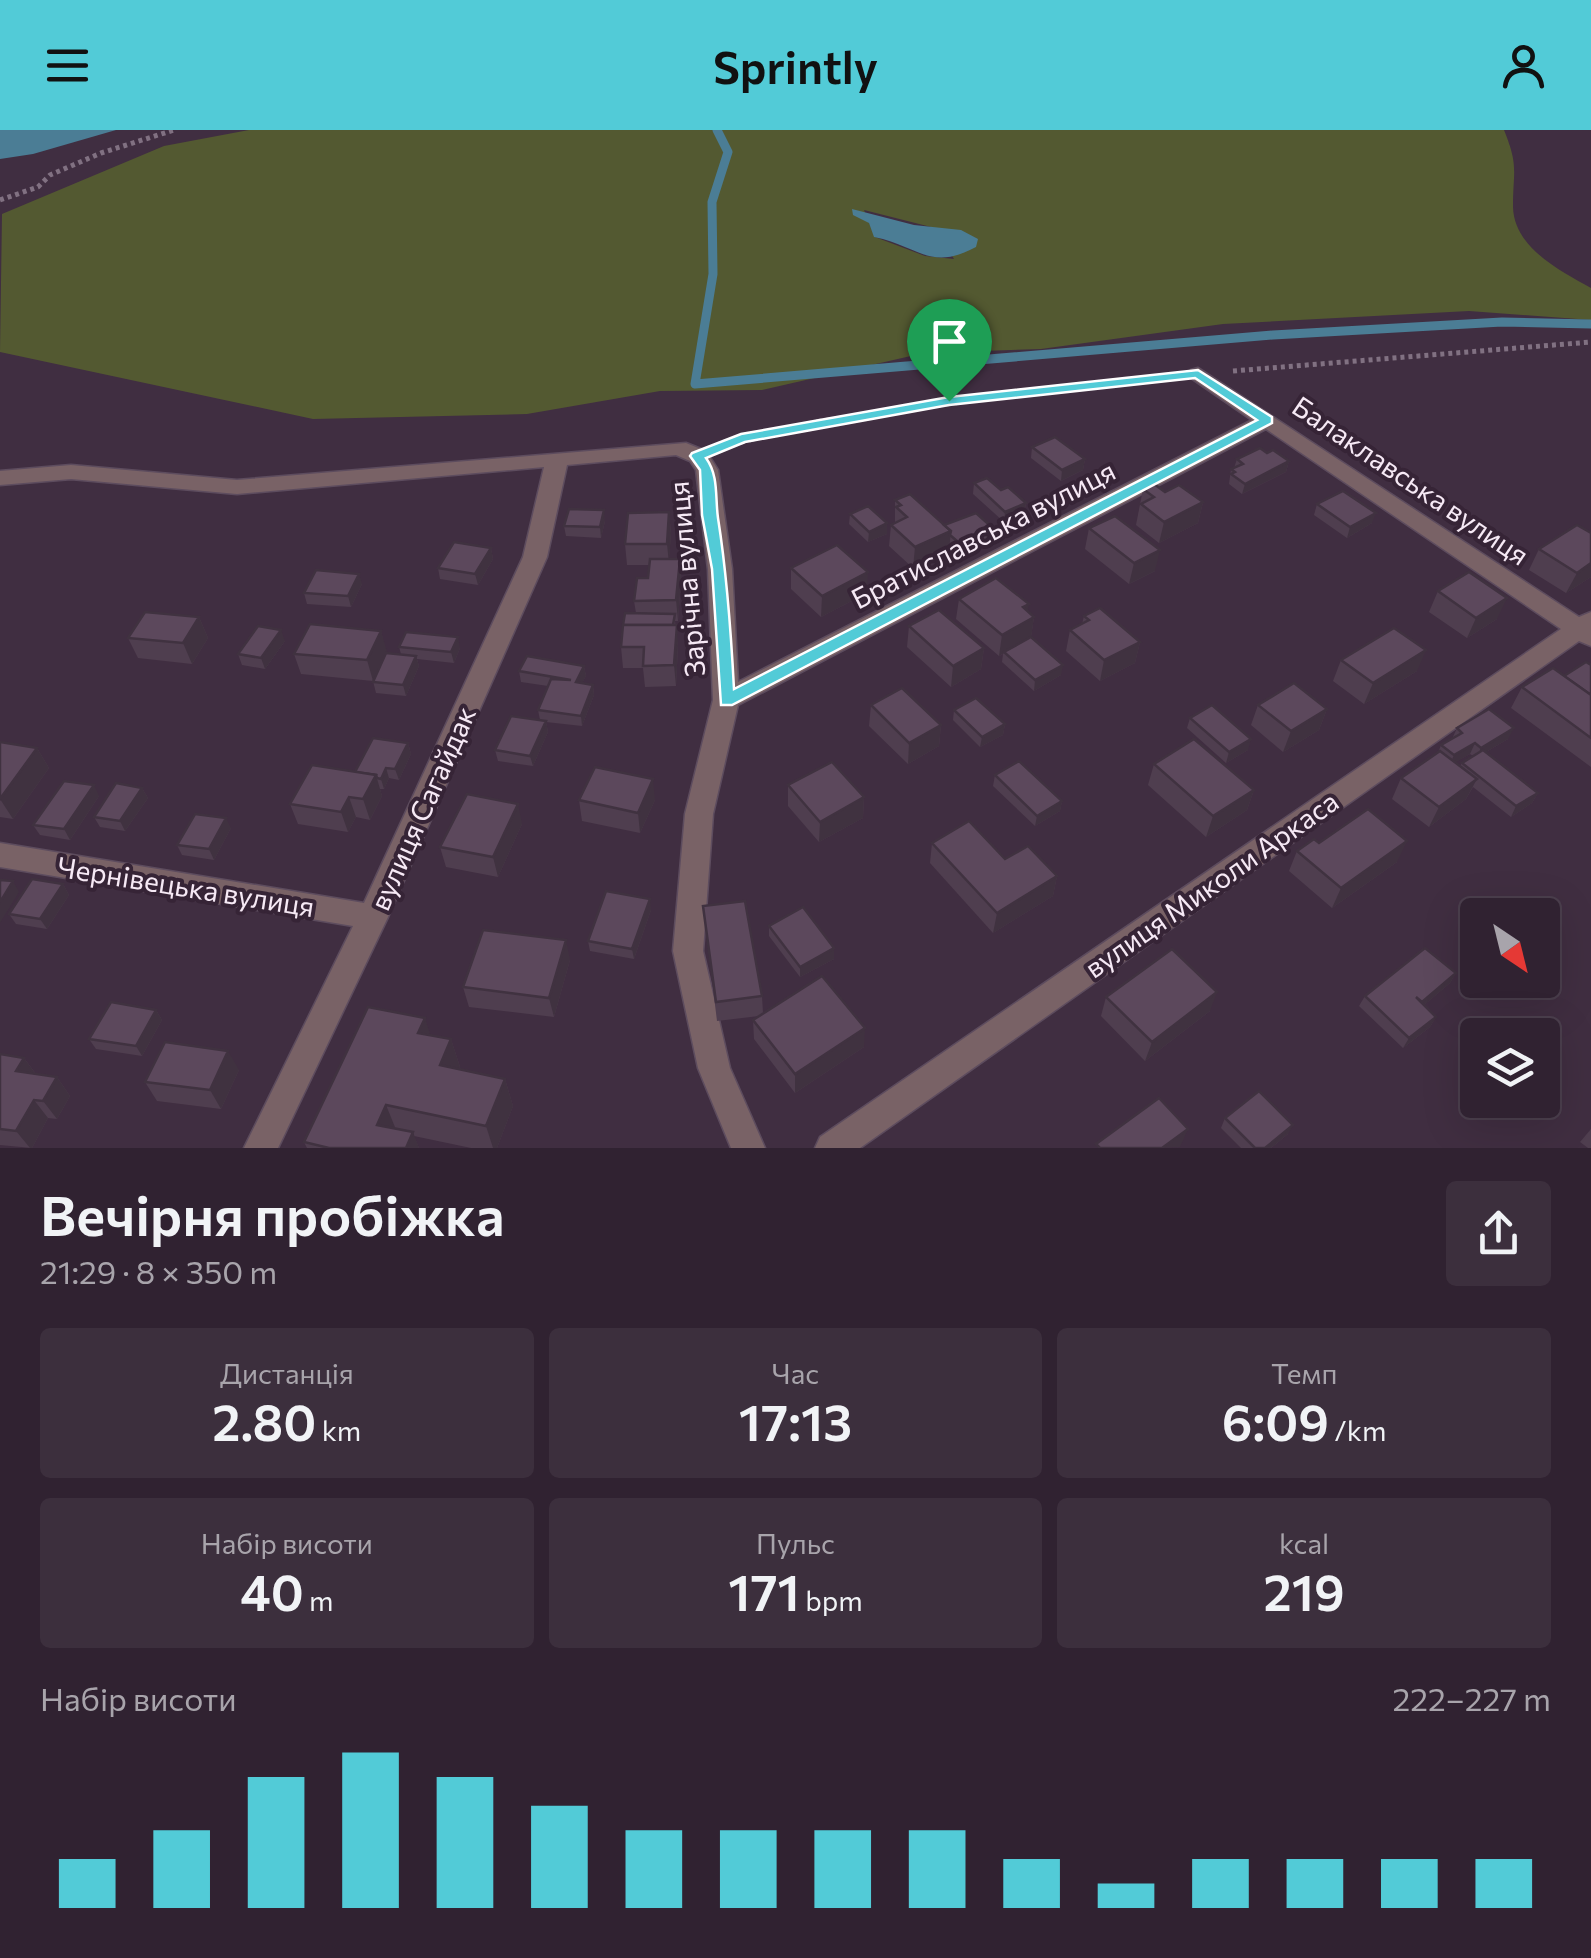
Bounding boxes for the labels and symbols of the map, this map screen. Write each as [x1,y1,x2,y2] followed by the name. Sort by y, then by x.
[907,299,992,402] pin
[1286,388,1536,572] street label: Балаклавська вулиця
[845,453,1121,615] street label: Братиславська вулиця
[661,480,711,678] street label: Зарічна вулиця
[362,701,482,915] street label: вулиця Сагайдак
[1078,784,1344,984] street label: вулиця Миколи Аркаса
[55,849,317,923] street label: Чернівецька вулиця
[1460,898,1560,998] north arrow

